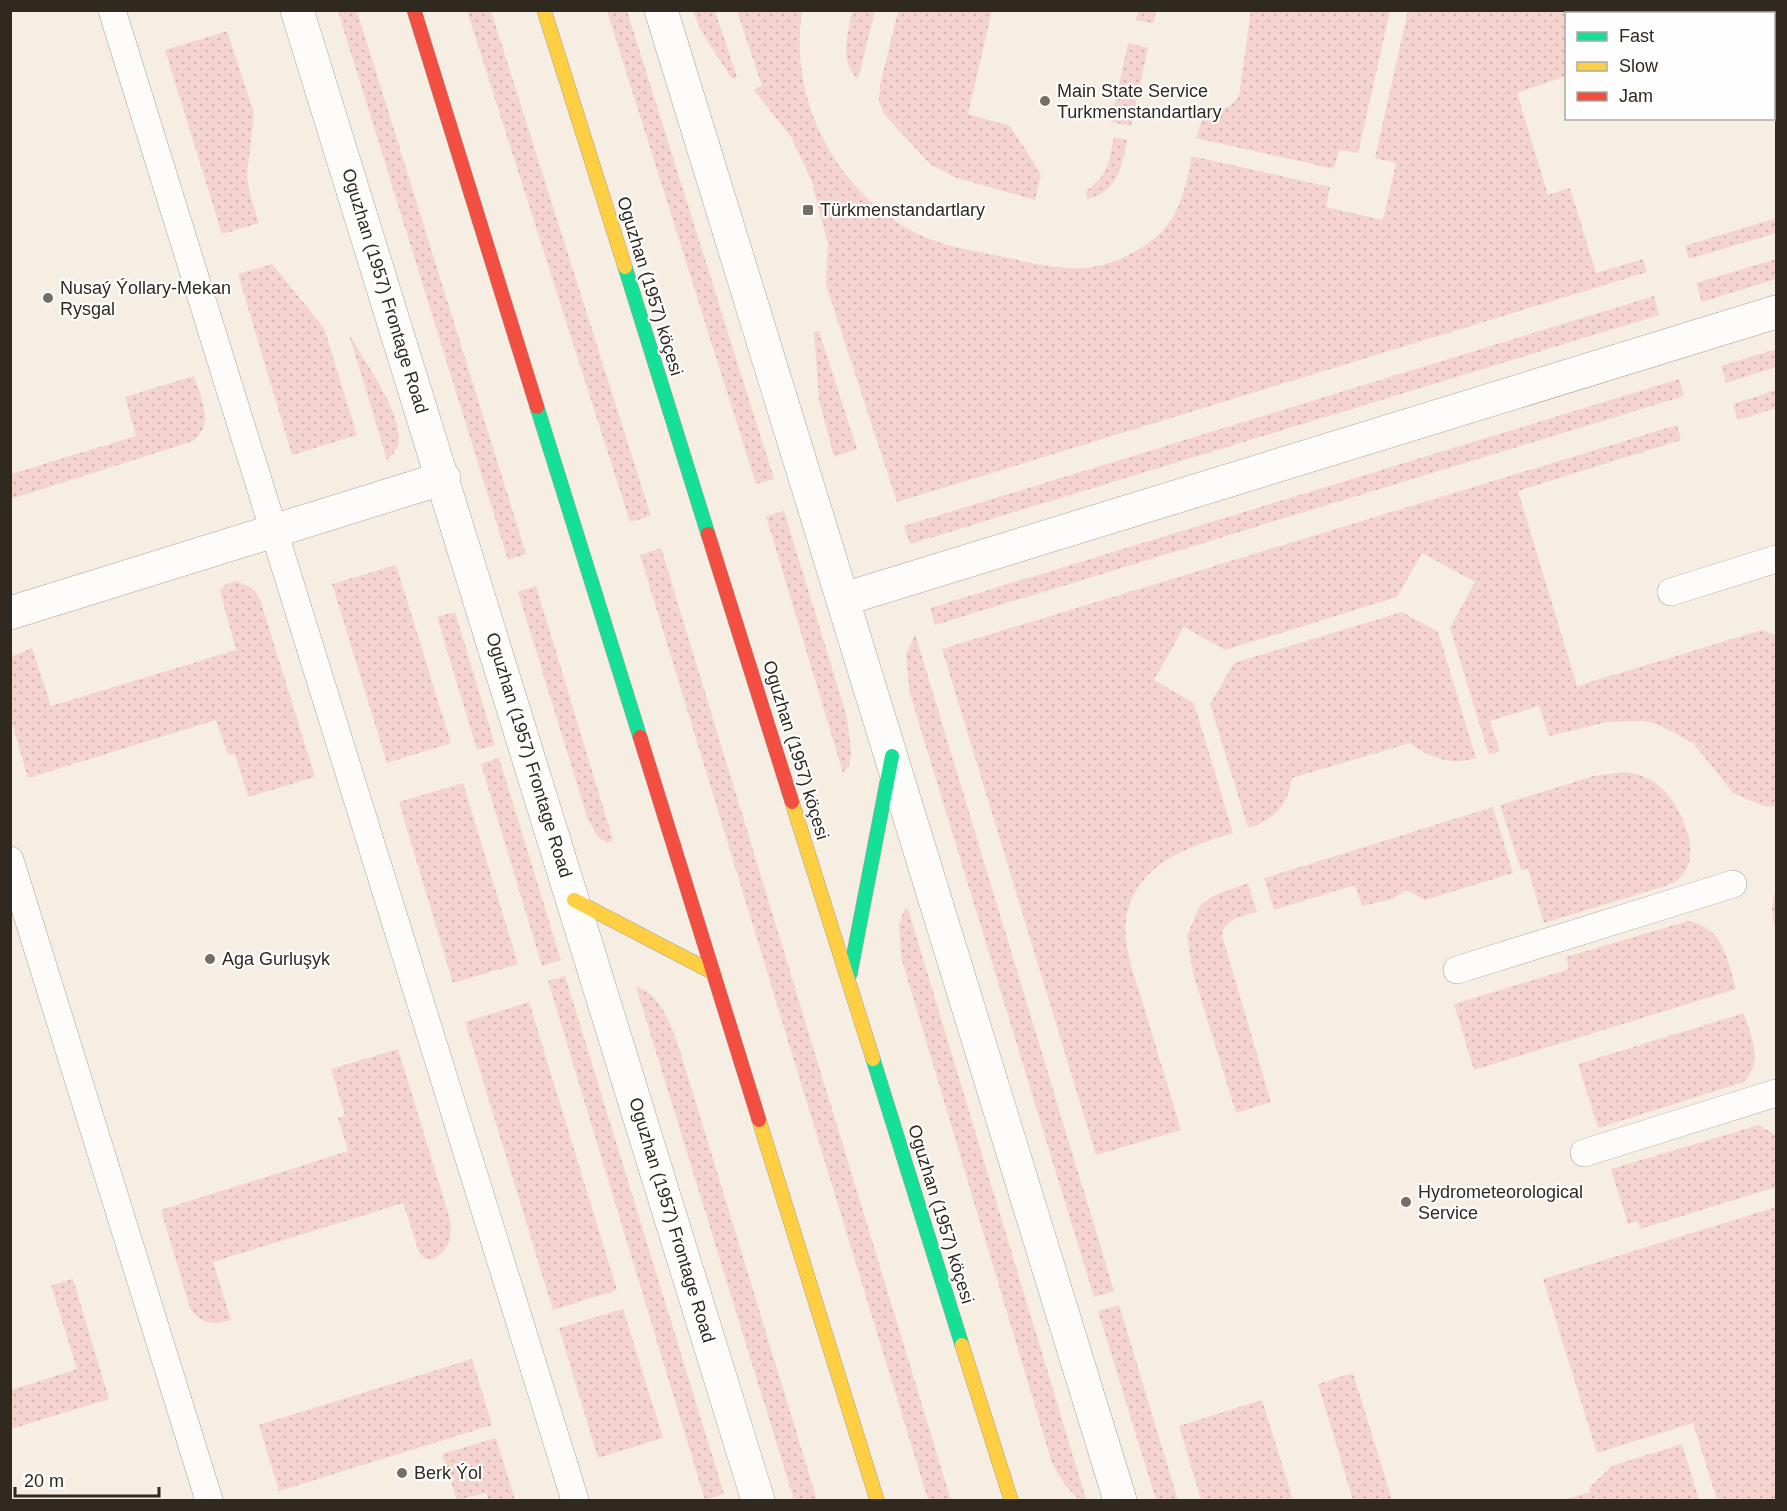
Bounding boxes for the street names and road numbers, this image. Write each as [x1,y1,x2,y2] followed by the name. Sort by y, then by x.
[338,166,432,416] street label: Oguzhan (1957) Frontage Road
[613,194,687,378] street label: Oguzhan (1957) köçesi
[482,630,576,880] street label: Oguzhan (1957) Frontage Road
[759,658,833,842] street label: Oguzhan (1957) köçesi
[625,1095,719,1345] street label: Oguzhan (1957) Frontage Road
[904,1122,978,1306] street label: Oguzhan (1957) köçesi

